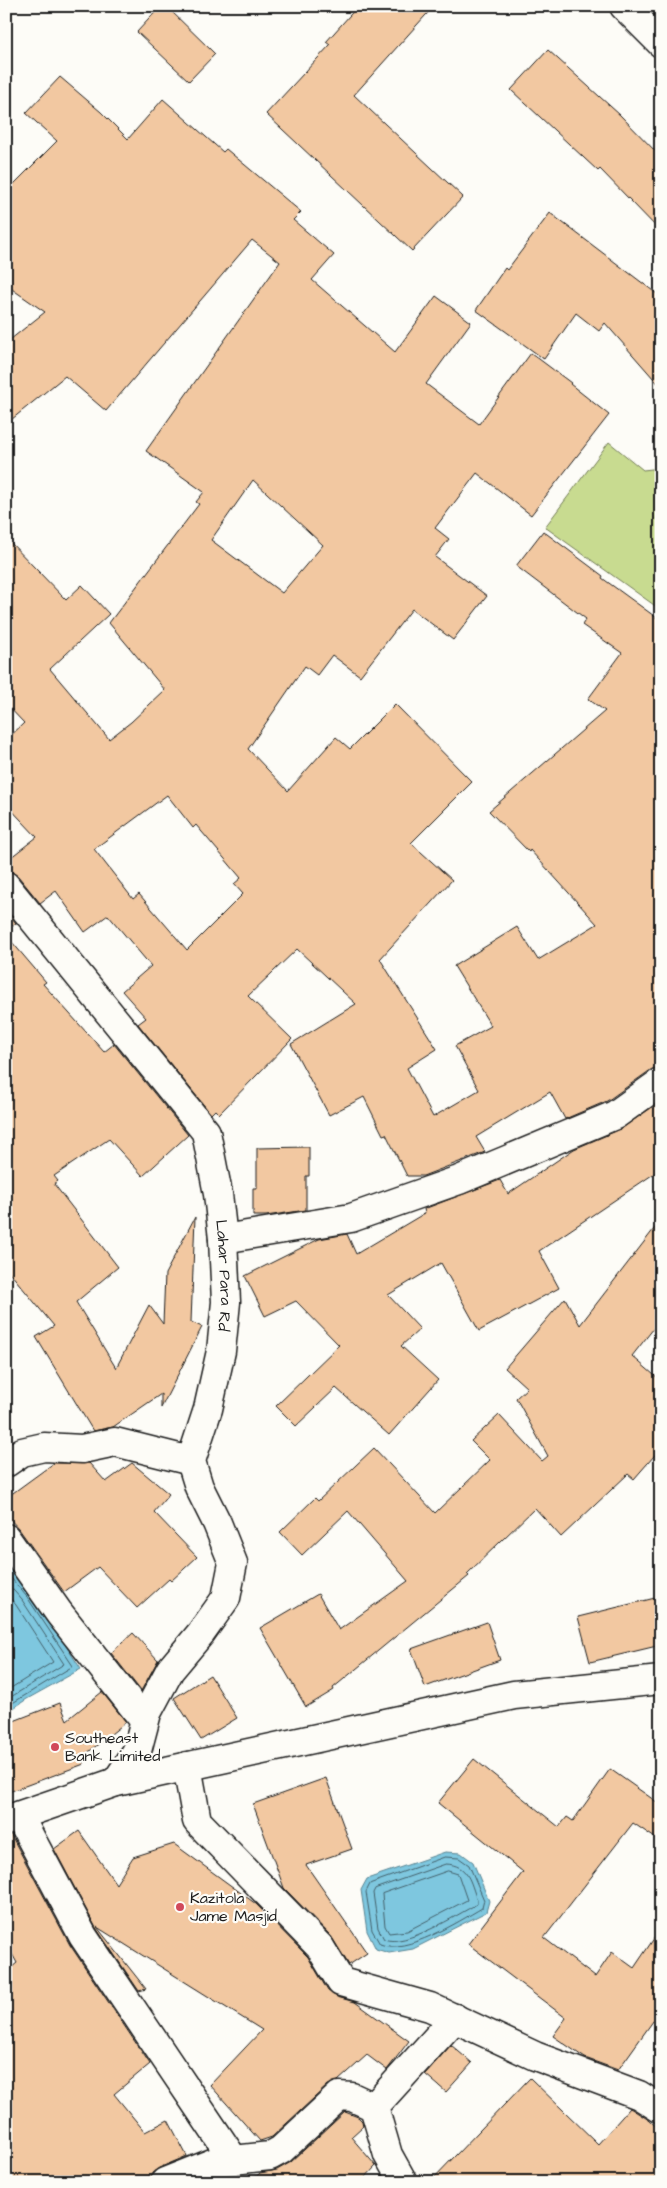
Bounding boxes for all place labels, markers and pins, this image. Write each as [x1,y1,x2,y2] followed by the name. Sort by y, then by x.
[65,1727,160,1767] place label: Southeast Bank Limited
[49,1741,61,1753] marker: Southeast Bank Limited
[190,1887,277,1927] place label: Kazitola Jame Masjid
[174,1901,186,1913] marker: Kazitola Jame Masjid

